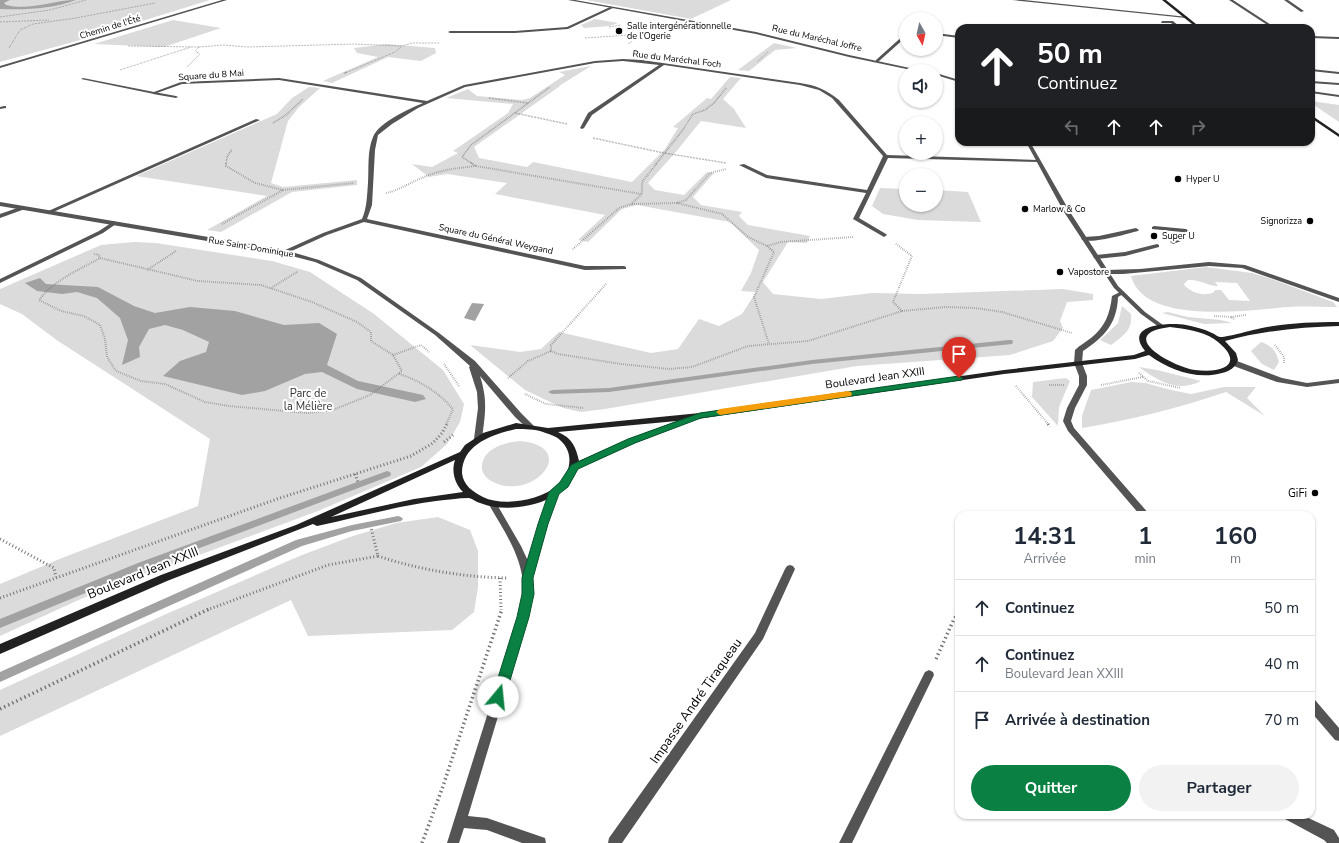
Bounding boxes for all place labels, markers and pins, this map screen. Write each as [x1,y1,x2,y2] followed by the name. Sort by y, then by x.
[627,20,731,42] place label: Salle intergénérationnelle de l’Ogerie
[614,26,624,36] marker: Salle intergénérationnelle de l’Ogerie
[1186,173,1220,185] place label: Hyper U
[1173,174,1183,184] marker: Hyper U
[1033,203,1085,215] place label: Marlow & Co
[1020,204,1030,214] marker: Marlow & Co
[1261,215,1302,227] place label: Signorizza
[1305,216,1315,226] marker: Signorizza
[1162,230,1195,242] place label: Super U
[1149,231,1159,241] marker: Super U
[1067,266,1109,278] place label: Vapostore
[1055,267,1065,277] marker: Vapostore
[942,337,976,378] pin
[1288,486,1307,501] place label: GiFi
[1310,488,1320,498] marker: GiFi

